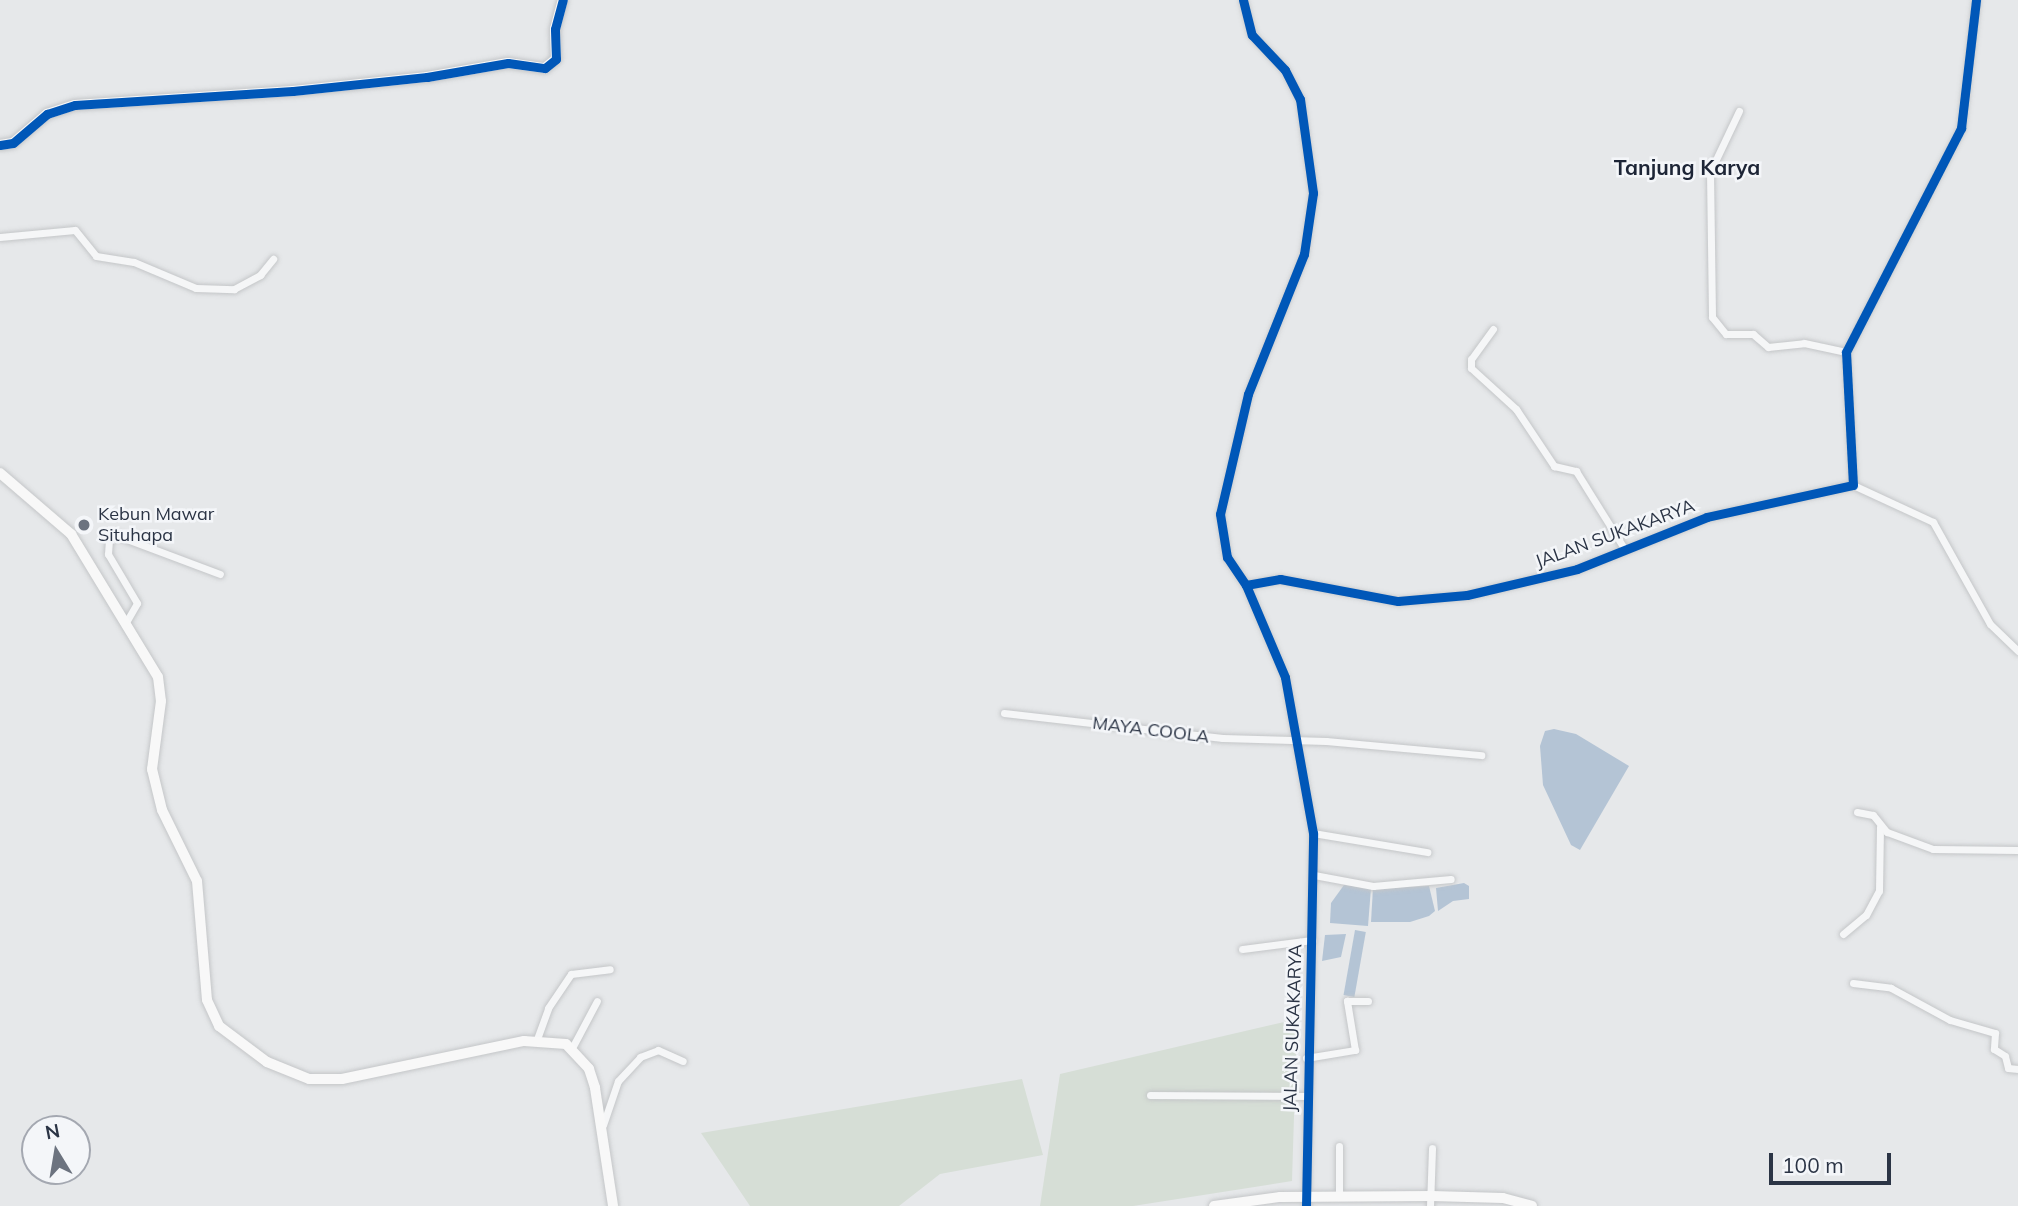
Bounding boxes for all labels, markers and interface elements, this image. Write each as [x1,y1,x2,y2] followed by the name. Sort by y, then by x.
[1614,154,1760,180] district label: Tanjung Karya
[1532,495,1698,573] street label: JALAN SUKAKARYA
[98,504,214,546] place label: Kebun Mawar Situhapa
[76,517,92,533] marker: Kebun Mawar Situhapa
[1091,712,1211,748] street label: MAYA COOLA
[1279,944,1307,1112] street label: JALAN SUKAKARYA
[21,1115,91,1185] north arrow
[43,1118,62,1145] text: N
[1773,1140,1896,1184] scale bar
[1782,1152,1844,1178] text: 100 m

